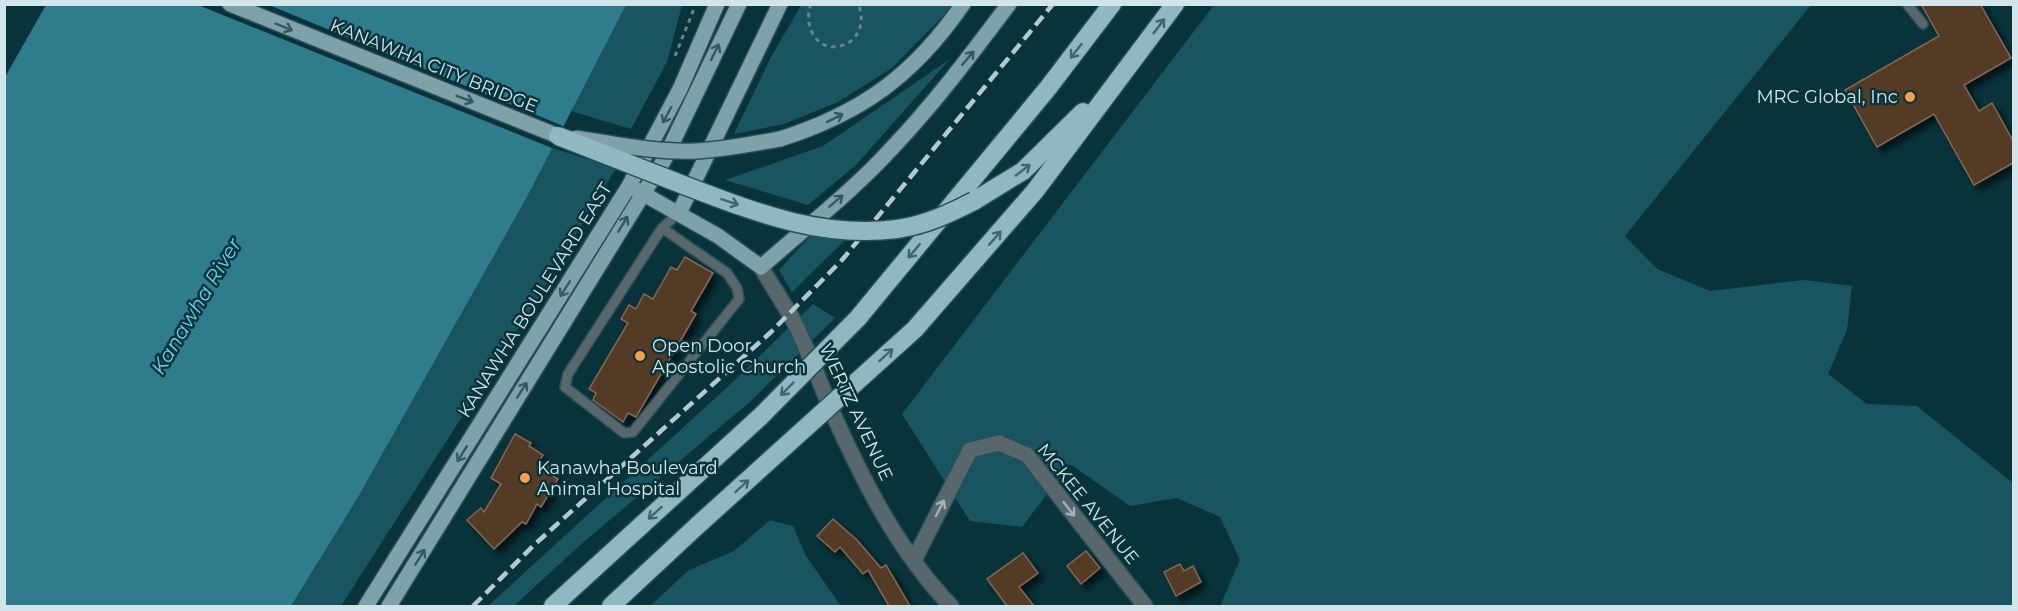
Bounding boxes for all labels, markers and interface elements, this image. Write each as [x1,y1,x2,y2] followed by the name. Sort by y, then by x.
[327,14,541,118] street label: KANAWHA CITY BRIDGE
[1153,18,1166,34] one-way arrow
[274,22,293,33] one-way arrow
[1070,43,1083,59] one-way arrow
[710,44,722,62] one-way arrow
[961,51,975,66] one-way arrow
[1756,86,1898,108] place label: MRC Global, Inc
[1903,90,1917,104] marker: MRC Global, Inc
[455,94,473,105] one-way arrow
[661,106,673,123] one-way arrow
[825,112,843,123] one-way arrow
[1015,163,1031,176] one-way arrow
[453,178,617,422] street label: KANAWHA BOULEVARD EAST
[828,194,843,208] one-way arrow
[721,198,739,209] one-way arrow
[618,216,630,233] one-way arrow
[988,230,1002,245] one-way arrow
[146,233,247,379] water label: Kanawha River
[907,243,921,258] one-way arrow
[559,280,571,297] one-way arrow
[652,335,806,378] place label: Open Door Apostolic Church
[815,340,897,484] street label: WERTZ AVENUE
[878,348,893,362] one-way arrow
[633,349,647,363] marker: Open Door Apostolic Church
[516,382,529,399] one-way arrow
[780,382,795,397] one-way arrow
[1033,439,1143,569] street label: MCKEE AVENUE
[455,445,467,462] one-way arrow
[537,457,718,500] place label: Kanawha Boulevard Animal Hospital
[518,471,532,485] marker: Kanawha Boulevard Animal Hospital
[734,479,749,493] one-way arrow
[934,500,946,517] one-way arrow
[1063,500,1076,516] one-way arrow
[648,506,663,520] one-way arrow
[415,549,427,566] one-way arrow

